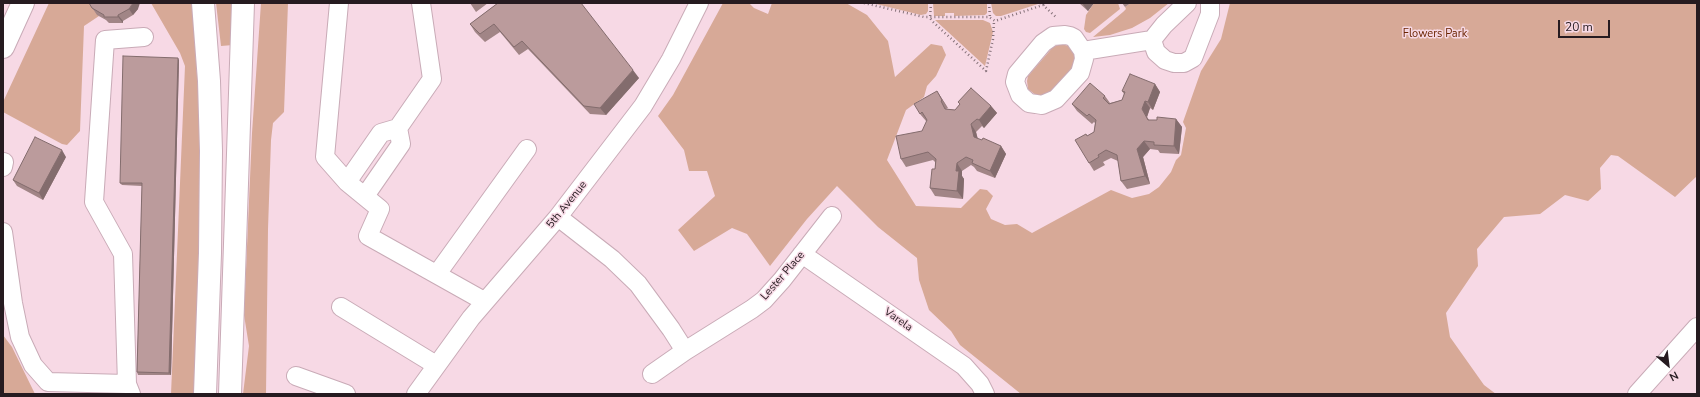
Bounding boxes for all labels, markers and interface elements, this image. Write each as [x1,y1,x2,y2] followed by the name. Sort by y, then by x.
[1560,12,1612,38] scale bar
[1565,19,1593,35] text: 20 m
[1403,27,1467,41] park label: Flowers Park
[544,179,590,231] street label: 5th Avenue
[758,249,808,303] street label: Lester Place
[881,306,915,334] street label: Varela
[1648,345,1688,385] north arrow
[1667,367,1681,385] text: N

